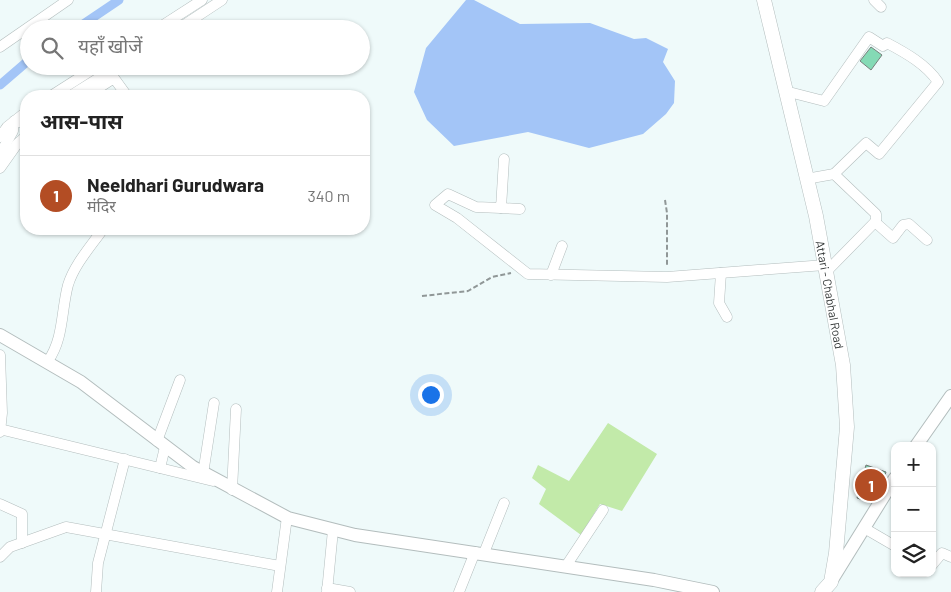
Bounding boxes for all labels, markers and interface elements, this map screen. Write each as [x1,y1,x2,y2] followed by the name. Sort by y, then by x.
[20,20,370,75] search box
[38,34,66,62] icon: search
[78,34,142,57] text: यहाँ खोजें
[40,108,123,133] text: आस-पास
[87,173,264,196] text: Neeldhari Gurudwara
[53,186,59,205] text: 1
[307,186,350,205] text: 340 m
[87,196,116,215] text: मंदिर
[814,239,847,350] street label: Attari - Chabhal Road
[418,382,444,408] your location
[891,442,936,577] map controls
[891,442,936,487] button: +
[855,466,887,504] pin: 1
[891,487,936,532] button: −
[891,532,936,577] button: layers

